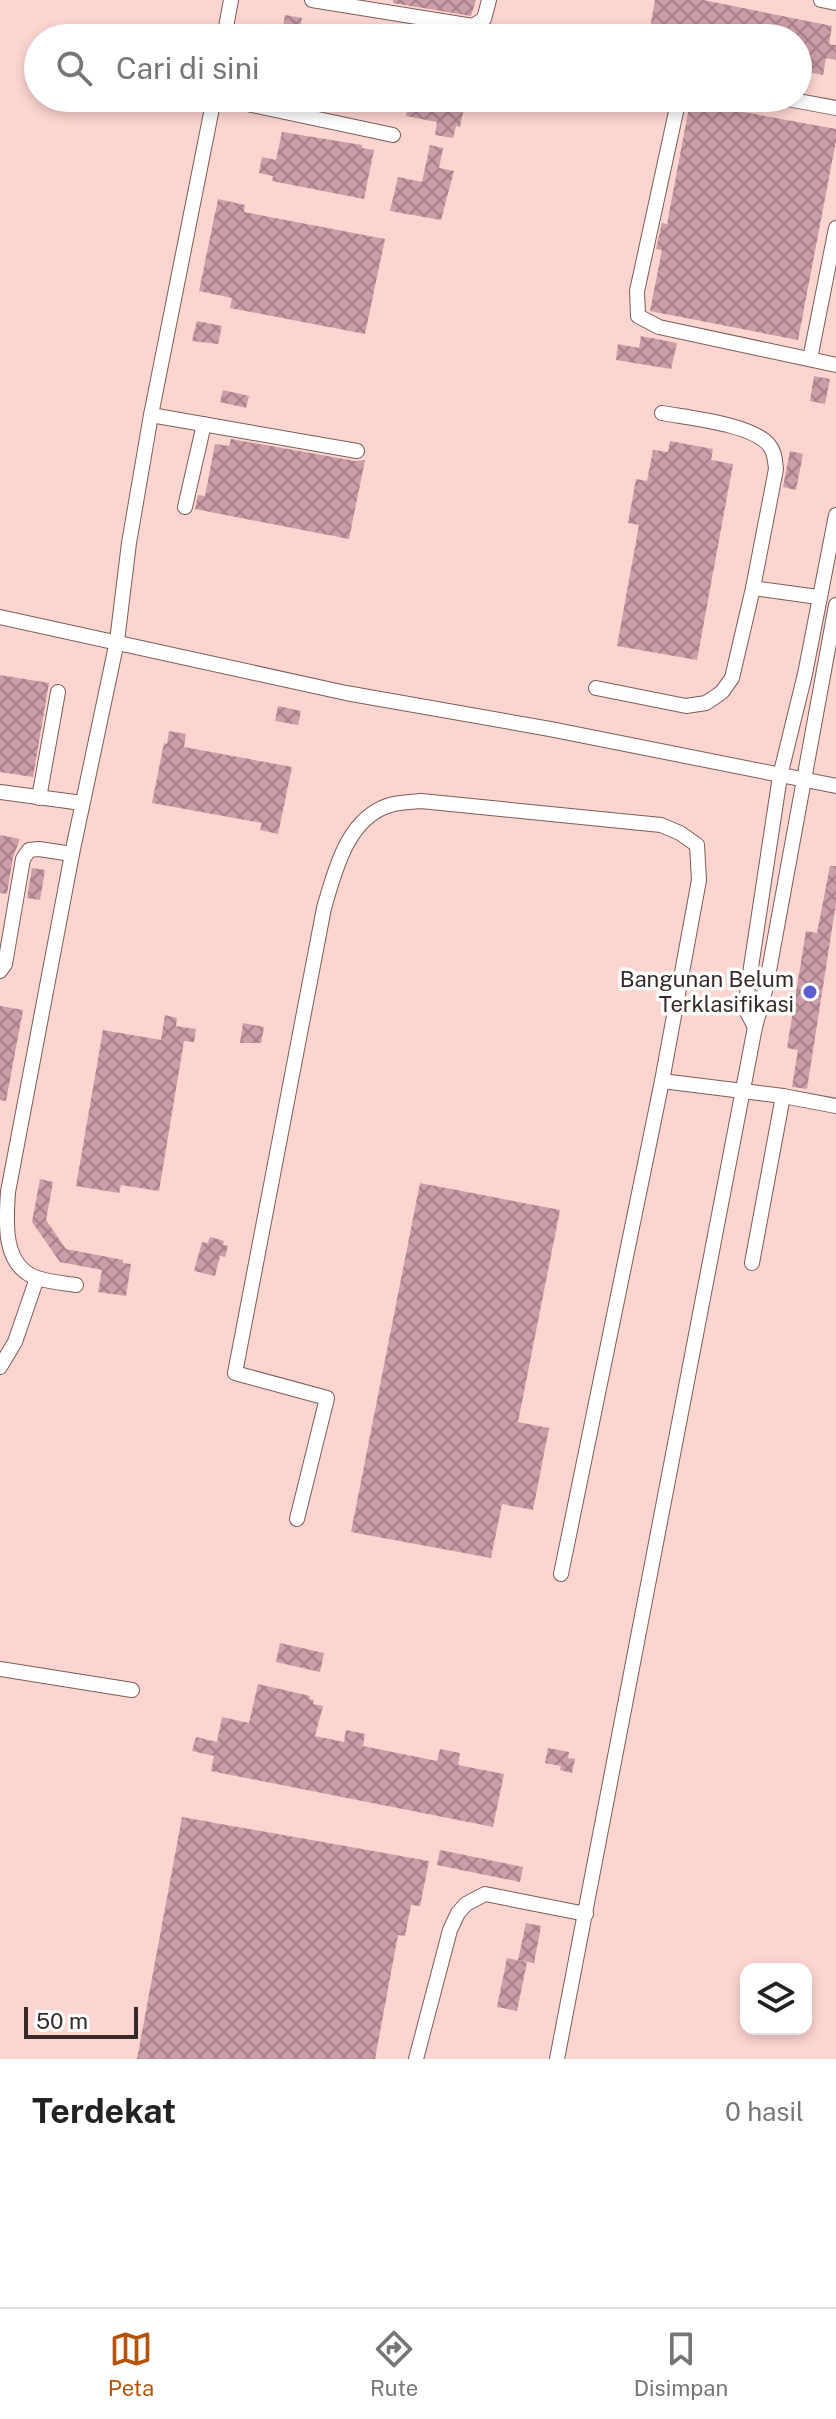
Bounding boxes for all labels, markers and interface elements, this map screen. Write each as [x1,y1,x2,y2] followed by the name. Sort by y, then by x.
[24,24,812,112] search box
[52,46,96,90] icon: search
[116,50,259,86] text: Cari di sini
[620,966,794,1017] place label: Bangunan Belum Terklasifikasi
[801,983,819,1001] marker: Bangunan Belum Terklasifikasi
[740,1963,812,2035] map controls
[740,1963,812,2035] button: layers
[24,2003,138,2039] scale bar
[36,2008,88,2034] text: 50 m
[32,2091,176,2131] text: Terdekat
[725,2096,804,2127] text: 0 hasil
[108,2327,154,2401] tab: Peta
[370,2327,418,2401] tab: Rute
[634,2327,728,2401] tab: Disimpan

